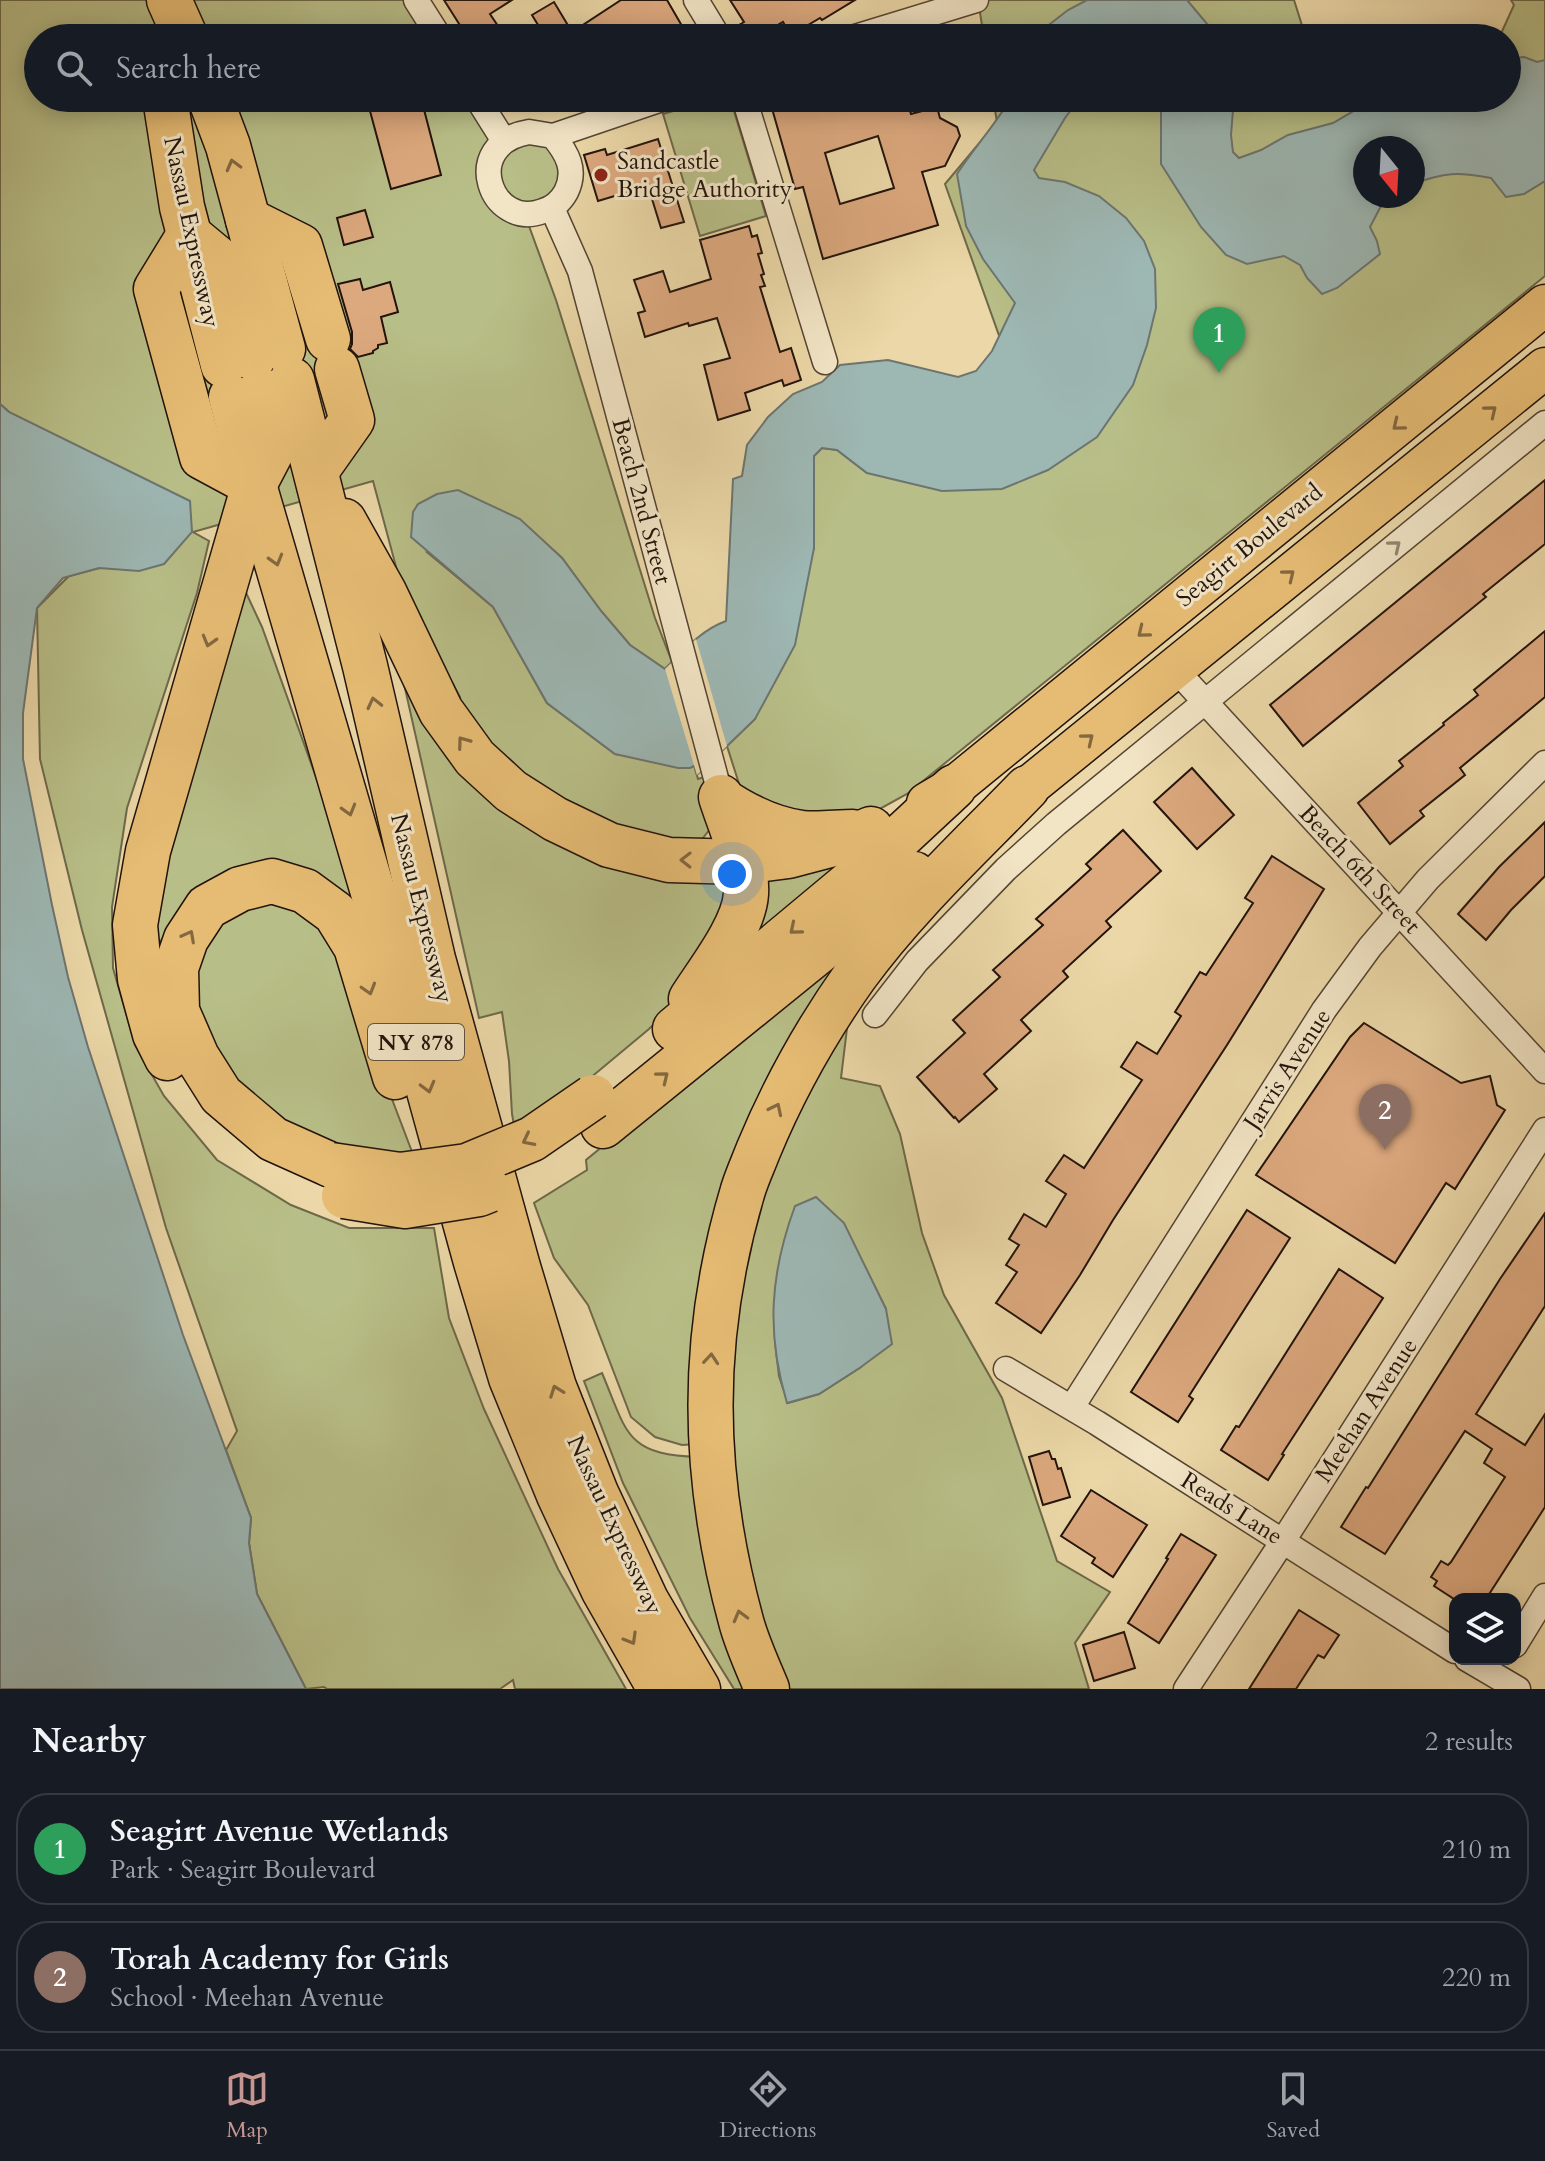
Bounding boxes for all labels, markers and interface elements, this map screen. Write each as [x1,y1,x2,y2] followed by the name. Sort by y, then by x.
[24,24,1521,112] search box
[52,46,96,90] icon: search
[116,48,261,89] text: Search here
[155,134,228,331] street label: Nassau Expressway
[1353,136,1425,208] north arrow
[617,145,792,206] place label: Sandcastle Bridge Authority
[226,159,243,173] one-way arrow
[592,166,610,184] marker: Sandcastle Bridge Authority
[1193,307,1245,373] pin: 1
[1482,406,1496,421] one-way arrow
[603,414,680,588] street label: Beach 2nd Street
[1392,415,1407,430] one-way arrow
[1169,476,1330,615] street label: Seagirt Boulevard
[1386,542,1401,556] one-way arrow
[267,553,283,567] one-way arrow
[1280,570,1294,585] one-way arrow
[1138,622,1152,637] one-way arrow
[202,634,218,647] one-way arrow
[366,696,383,710] one-way arrow
[1078,734,1093,749] one-way arrow
[459,736,473,750] one-way arrow
[1291,798,1428,941] street label: Beach 6th Street
[340,802,356,816] one-way arrow
[382,810,461,1007] street label: Nassau Expressway
[679,852,692,869] one-way arrow
[712,854,752,894] your location
[790,919,804,934] one-way arrow
[180,930,195,944] one-way arrow
[360,982,376,995] one-way arrow
[1234,1002,1339,1139] street label: Jarvis Avenue
[368,1024,464,1060] road number: NY 878
[654,1072,668,1087] one-way arrow
[419,1079,436,1093] one-way arrow
[1359,1084,1411,1150] pin: 2
[767,1103,783,1117] one-way arrow
[521,1130,536,1145] one-way arrow
[1307,1332,1425,1489] street label: Meehan Avenue
[702,1352,719,1365] one-way arrow
[550,1385,566,1399] one-way arrow
[559,1430,671,1621] street label: Nassau Expressway
[1174,1464,1289,1553] street label: Reads Lane
[1449,1593,1521,1665] map controls
[1449,1593,1521,1665] button: layers
[733,1609,750,1623] one-way arrow
[621,1630,637,1645] one-way arrow
[32,1718,147,1764] text: Nearby
[1425,1724,1513,1759] text: 2 results
[110,1811,449,1852] text: Seagirt Avenue Wetlands
[53,1832,67,1867] text: 1
[1442,1832,1511,1867] text: 210 m
[110,1852,375,1887] text: Park · Seagirt Boulevard
[110,1939,449,1980] text: Torah Academy for Girls
[53,1960,67,1995] text: 2
[1442,1960,1511,1995] text: 220 m
[110,1980,384,2015] text: School · Meehan Avenue
[225,2067,269,2145] tab: Map
[719,2067,816,2145] tab: Directions
[1267,2067,1320,2145] tab: Saved

